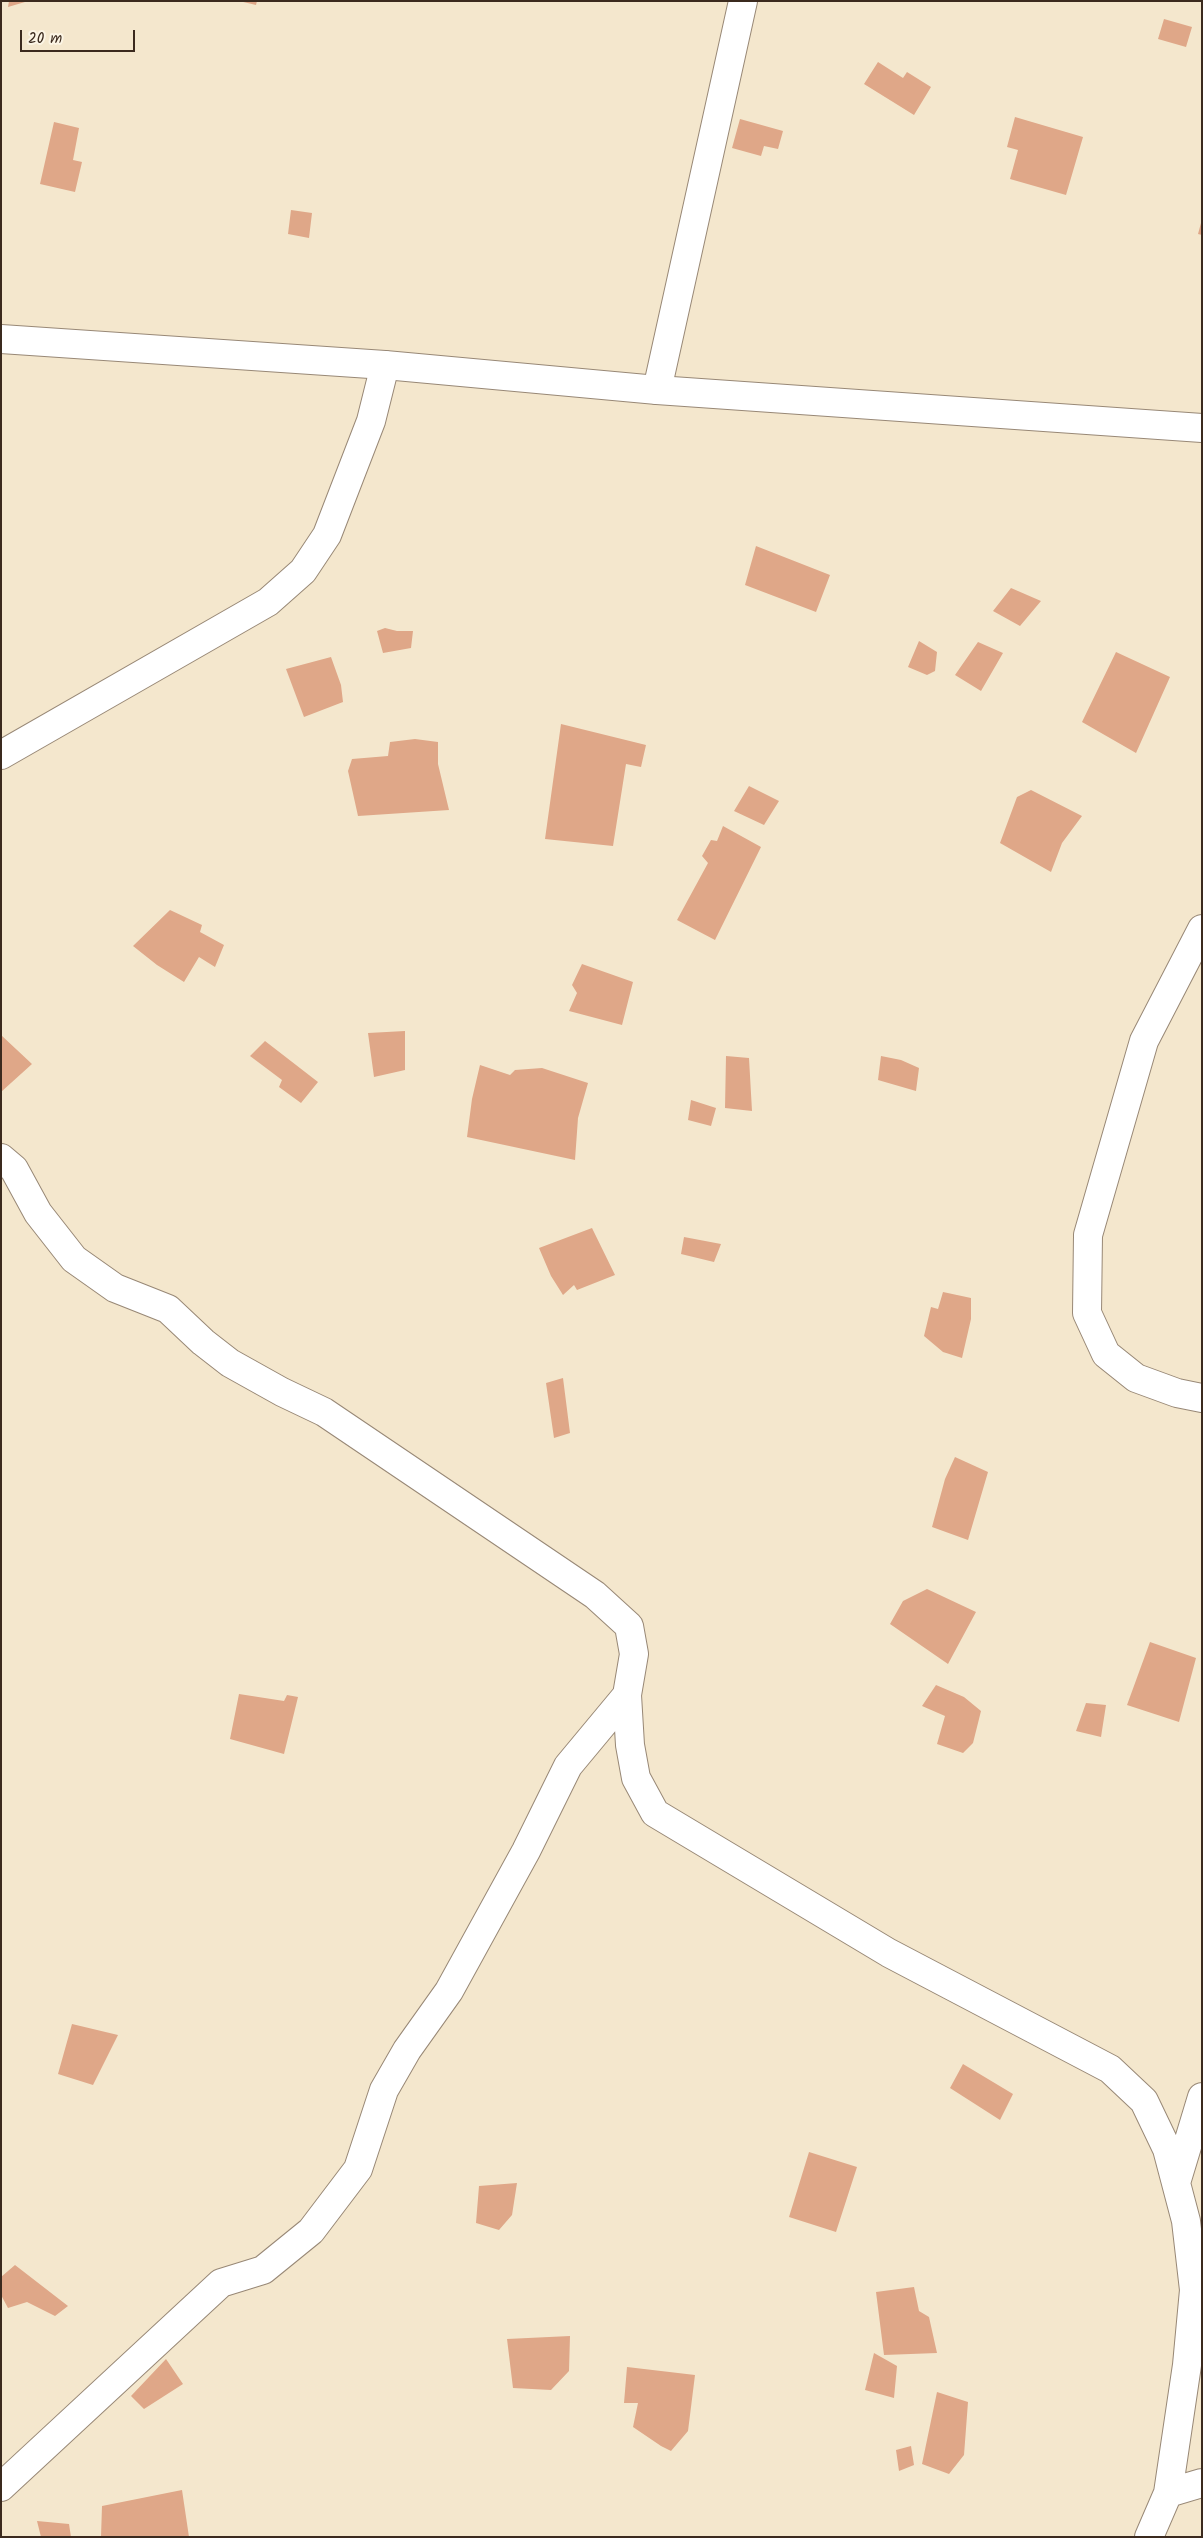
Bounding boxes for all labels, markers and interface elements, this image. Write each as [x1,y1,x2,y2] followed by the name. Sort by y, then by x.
[22,20,138,52] scale bar
[28,27,62,51] text: 20 m

